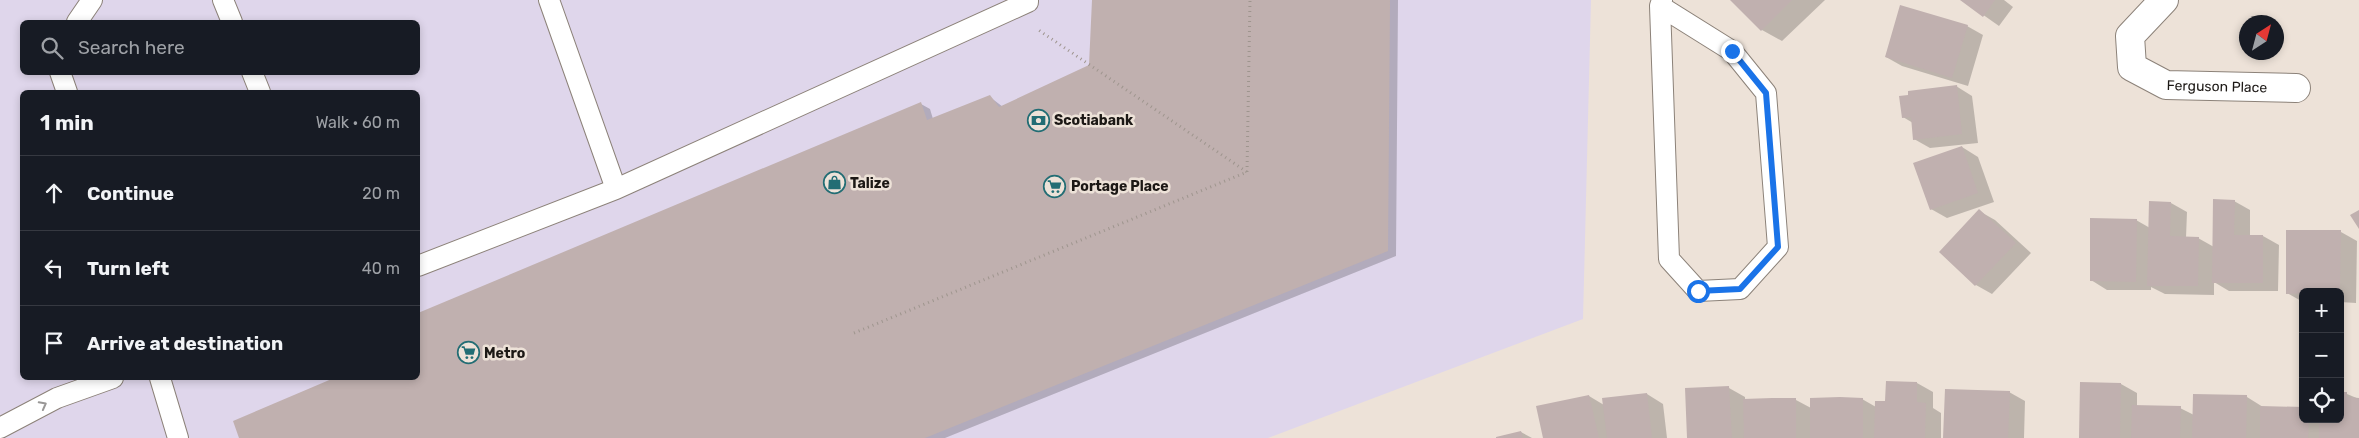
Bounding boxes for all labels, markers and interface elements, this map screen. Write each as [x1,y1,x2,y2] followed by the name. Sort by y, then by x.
[2239,15,2284,60] north arrow
[20,20,420,75] search box
[38,34,66,62] icon: search
[78,36,185,59] text: Search here
[1721,40,1744,63] route end
[2166,77,2268,96] street label: Ferguson Place
[1026,108,1050,132] bank icon: Scotiabank
[40,110,94,135] text: 1 min
[1054,112,1134,129] place label: Scotiabank
[316,113,400,132] text: Walk · 60 m
[822,171,846,195] shop icon: Talize
[1043,174,1067,198] supermarket icon: Portage Place
[850,175,890,192] place label: Talize
[1071,178,1169,195] place label: Portage Place
[40,179,68,207] icon: ahead
[87,182,174,205] text: Continue
[362,184,400,203] text: 20 m
[40,254,68,282] icon: left
[87,257,169,280] text: Turn left
[362,259,400,278] text: 40 m
[1687,280,1710,303] route start
[2299,288,2344,423] map controls
[2299,288,2344,333] button: +
[40,329,68,357] icon: arrive
[87,332,283,355] text: Arrive at destination
[2299,333,2344,378] button: −
[456,341,480,365] supermarket icon: Metro
[484,345,525,362] place label: Metro
[2299,378,2344,423] button: locate
[38,401,47,411] one-way arrow

